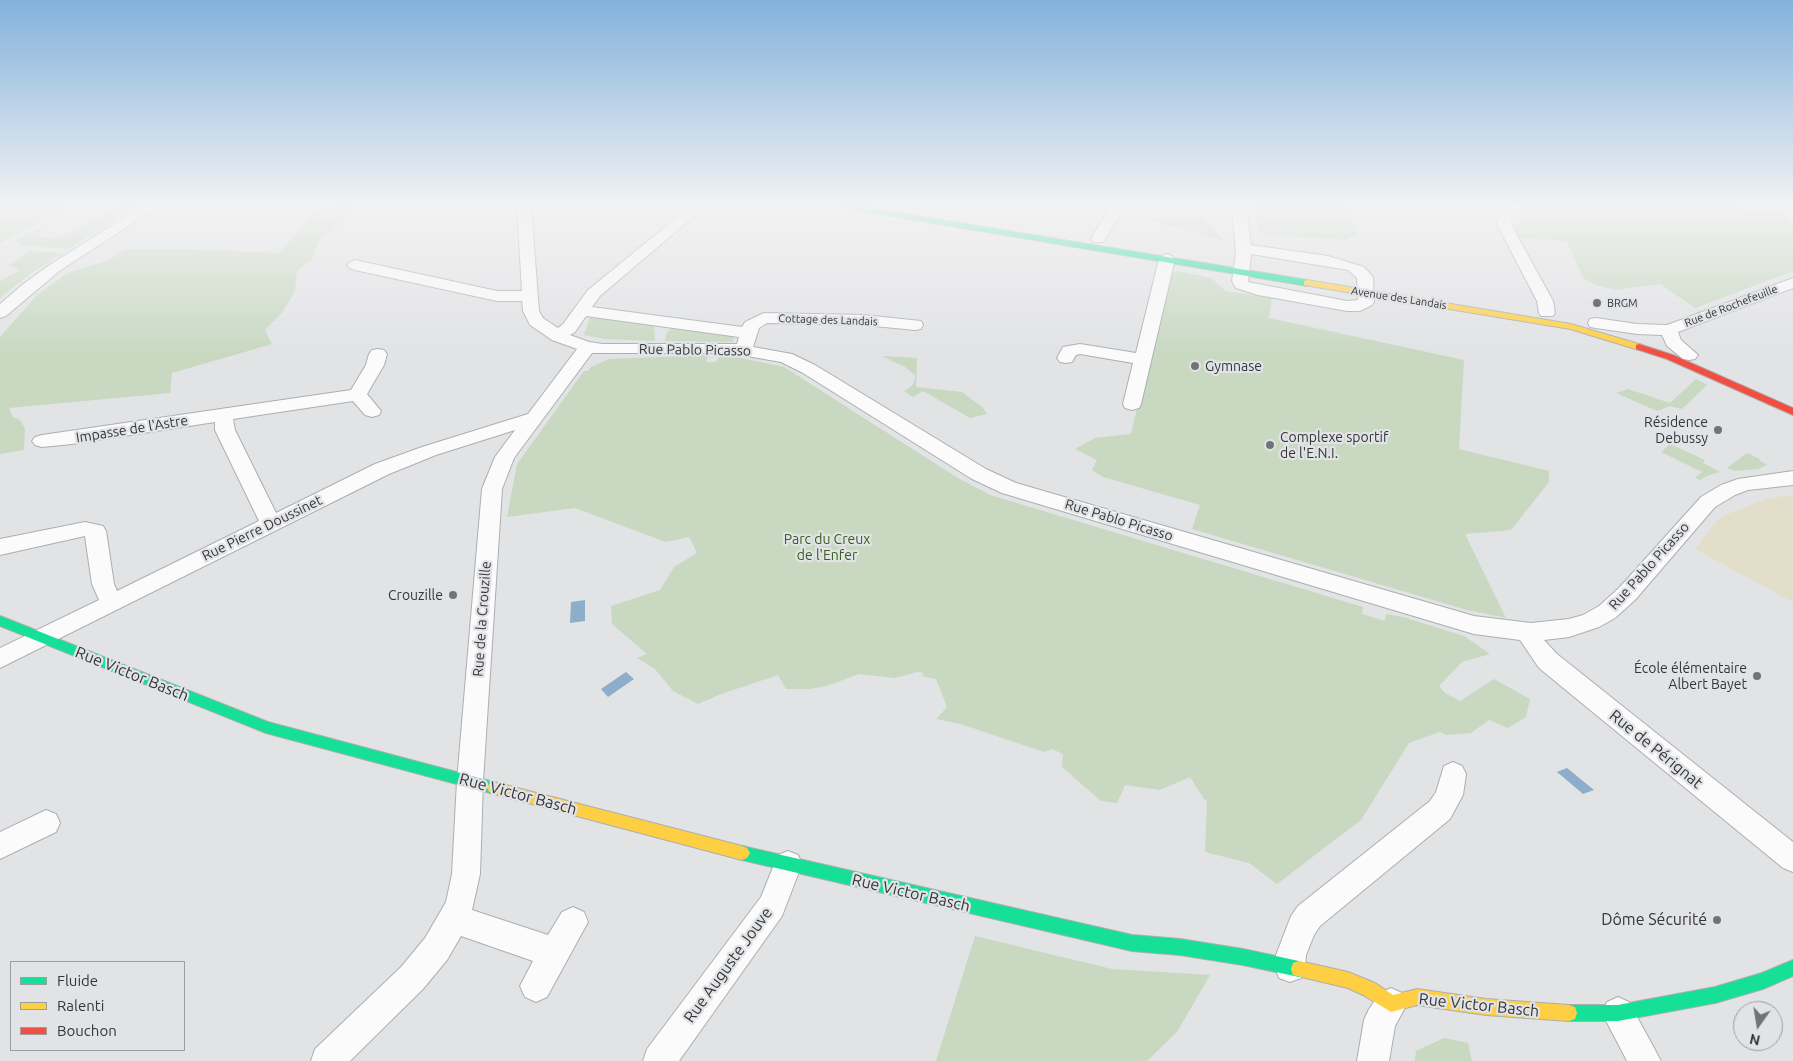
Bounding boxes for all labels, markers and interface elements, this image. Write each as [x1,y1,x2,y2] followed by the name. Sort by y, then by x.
[1683,282,1779,330] street label: Rue de Rochefeuille
[1350,284,1448,312] street label: Avenue des Landais
[1607,296,1638,310] place label: BRGM
[1591,297,1603,309] marker: BRGM
[778,312,878,328] street label: Cottage des Landais
[639,341,751,359] street label: Rue Pablo Picasso
[1205,358,1262,374] place label: Gymnase
[1189,360,1201,372] marker: Gymnase
[75,412,189,446] street label: Impasse de l'Astre
[1644,414,1708,447] place label: Résidence Debussy
[1712,424,1724,436] marker: Résidence Debussy
[1280,429,1388,462] place label: Complexe sportif de l'E.N.I.
[1264,439,1276,451] marker: Complexe sportif de l'E.N.I.
[199,492,325,564] street label: Rue Pierre Doussinet
[1063,496,1175,544] street label: Rue Pablo Picasso
[1605,519,1693,613] street label: Rue Pablo Picasso
[784,531,870,564] park label: Parc du Creux de l'Enfer
[470,561,494,677] street label: Rue de la Crouzille
[388,587,443,603] place label: Crouzille
[447,589,459,601] marker: Crouzille
[72,642,192,706] street label: Rue Victor Basch
[1634,660,1747,692] place label: École élémentaire Albert Bayet
[1751,670,1763,682] marker: École élémentaire Albert Bayet
[1606,706,1706,792] street label: Rue de Pérignat
[457,769,579,819] street label: Rue Victor Basch
[850,870,972,916] street label: Rue Victor Basch
[680,903,776,1027] street label: Rue Auguste Jouve
[1601,910,1707,930] place label: Dôme Sécurité
[1711,914,1723,926] marker: Dôme Sécurité
[10,961,185,1051] legend
[57,972,98,989] text: Fluide
[1418,989,1540,1021] street label: Rue Victor Basch
[57,997,104,1014] text: Ralenti
[1733,1001,1783,1051] north arrow
[57,1022,117,1039] text: Bouchon
[1748,1031,1762,1049] text: N

